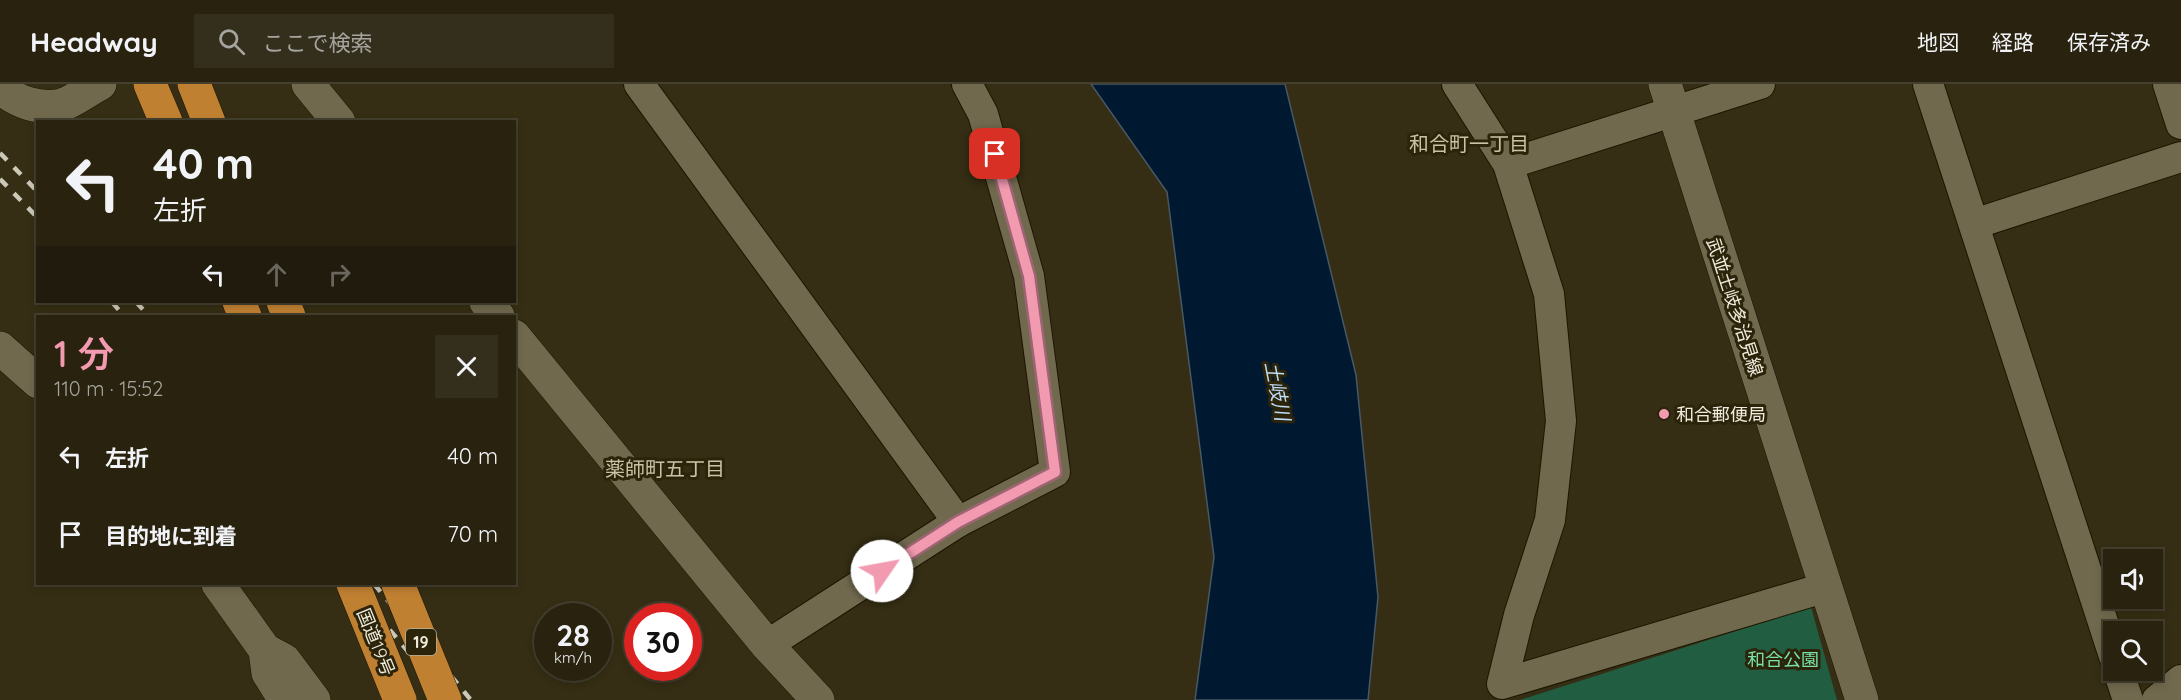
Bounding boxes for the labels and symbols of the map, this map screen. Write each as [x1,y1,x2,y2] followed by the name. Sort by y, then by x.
[969,128,1020,179] pin
[1409,131,1529,156] district label: 和合町一丁目
[1702,235,1768,379] street label: 武並土岐多治見線
[1260,359,1296,425] water label: 土岐川
[1676,403,1766,426] place label: 和合郵便局
[1657,407,1671,421] marker: 和合郵便局
[605,456,725,481] district label: 薬師町五丁目
[850,539,914,603] position arrow
[624,603,702,681] speed limit sign: 30
[352,605,400,679] street label: 国道19号
[406,629,436,655] road number: 19
[1747,648,1819,671] park label: 和合公園

